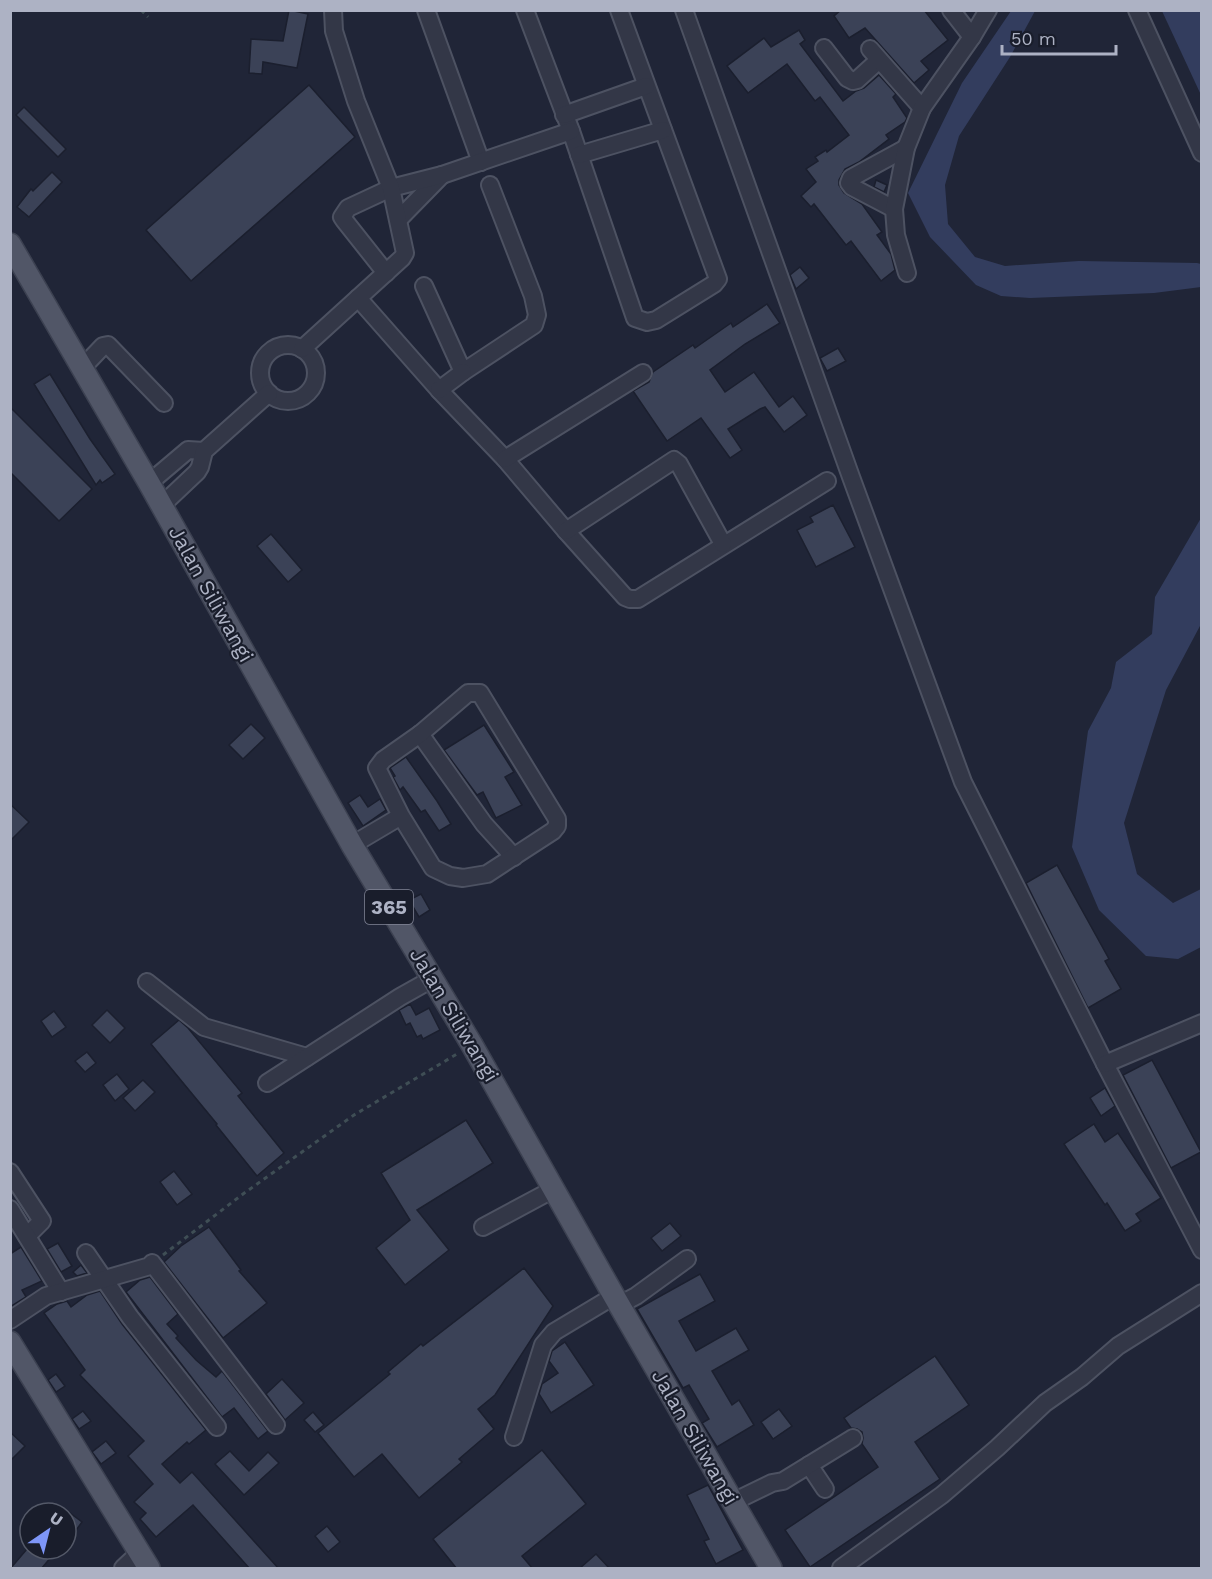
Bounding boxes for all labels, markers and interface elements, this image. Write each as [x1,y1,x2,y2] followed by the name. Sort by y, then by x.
[1002,18,1116,56] scale bar
[1011,28,1056,49] text: 50 m
[164,521,259,666] street label: Jalan Siliwangi
[365,890,413,924] road number: 365
[405,943,504,1086] street label: Jalan Siliwangi
[647,1365,744,1509] street label: Jalan Siliwangi
[18,1501,78,1561] north arrow
[46,1508,66,1530] text: U

